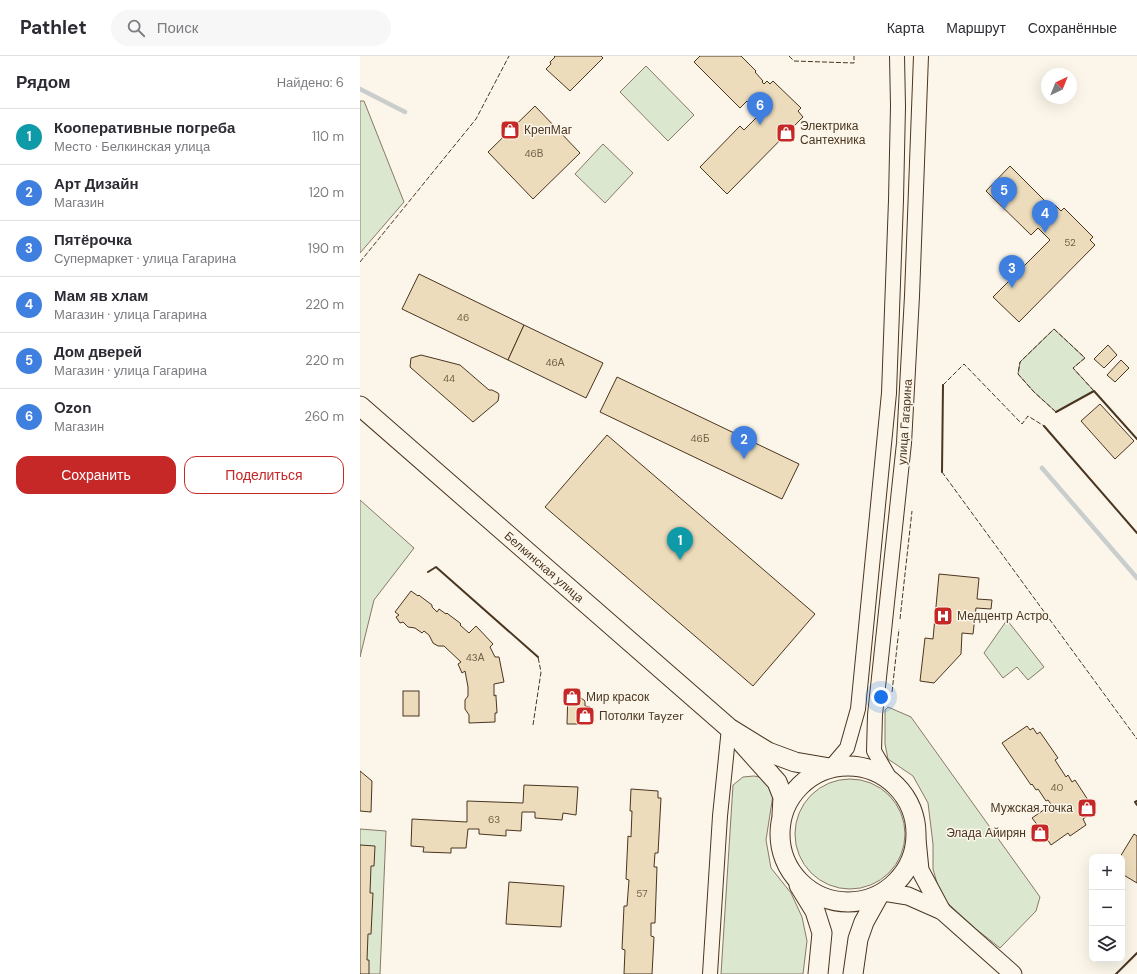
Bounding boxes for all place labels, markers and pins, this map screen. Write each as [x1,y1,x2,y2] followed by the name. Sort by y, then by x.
[747,92,773,125] pin: 6
[800,118,866,148] place label: Электрика Сантехника
[499,119,521,141] shop icon: КрепМаг
[524,122,573,138] place label: КрепМаг
[775,122,797,144] shop icon: Электрика Сантехника
[991,177,1017,210] pin: 5
[1032,200,1058,233] pin: 4
[999,255,1025,288] pin: 3
[731,426,757,459] pin: 2
[667,527,693,560] pin: 1
[932,605,954,627] hospital icon: Медцентр Астро
[957,608,1049,624] place label: Медцентр Астро
[561,686,583,708] shop icon: Мир красок
[586,689,650,705] place label: Мир красок
[574,705,596,727] shop icon: Потолки Tayzer
[599,708,684,724] place label: Потолки Tayzer
[1076,797,1098,819] shop icon: Мужская точка
[991,800,1073,816] place label: Мужская точка
[1029,822,1051,844] shop icon: Элада Айирян
[946,825,1026,841] place label: Элада Айирян

